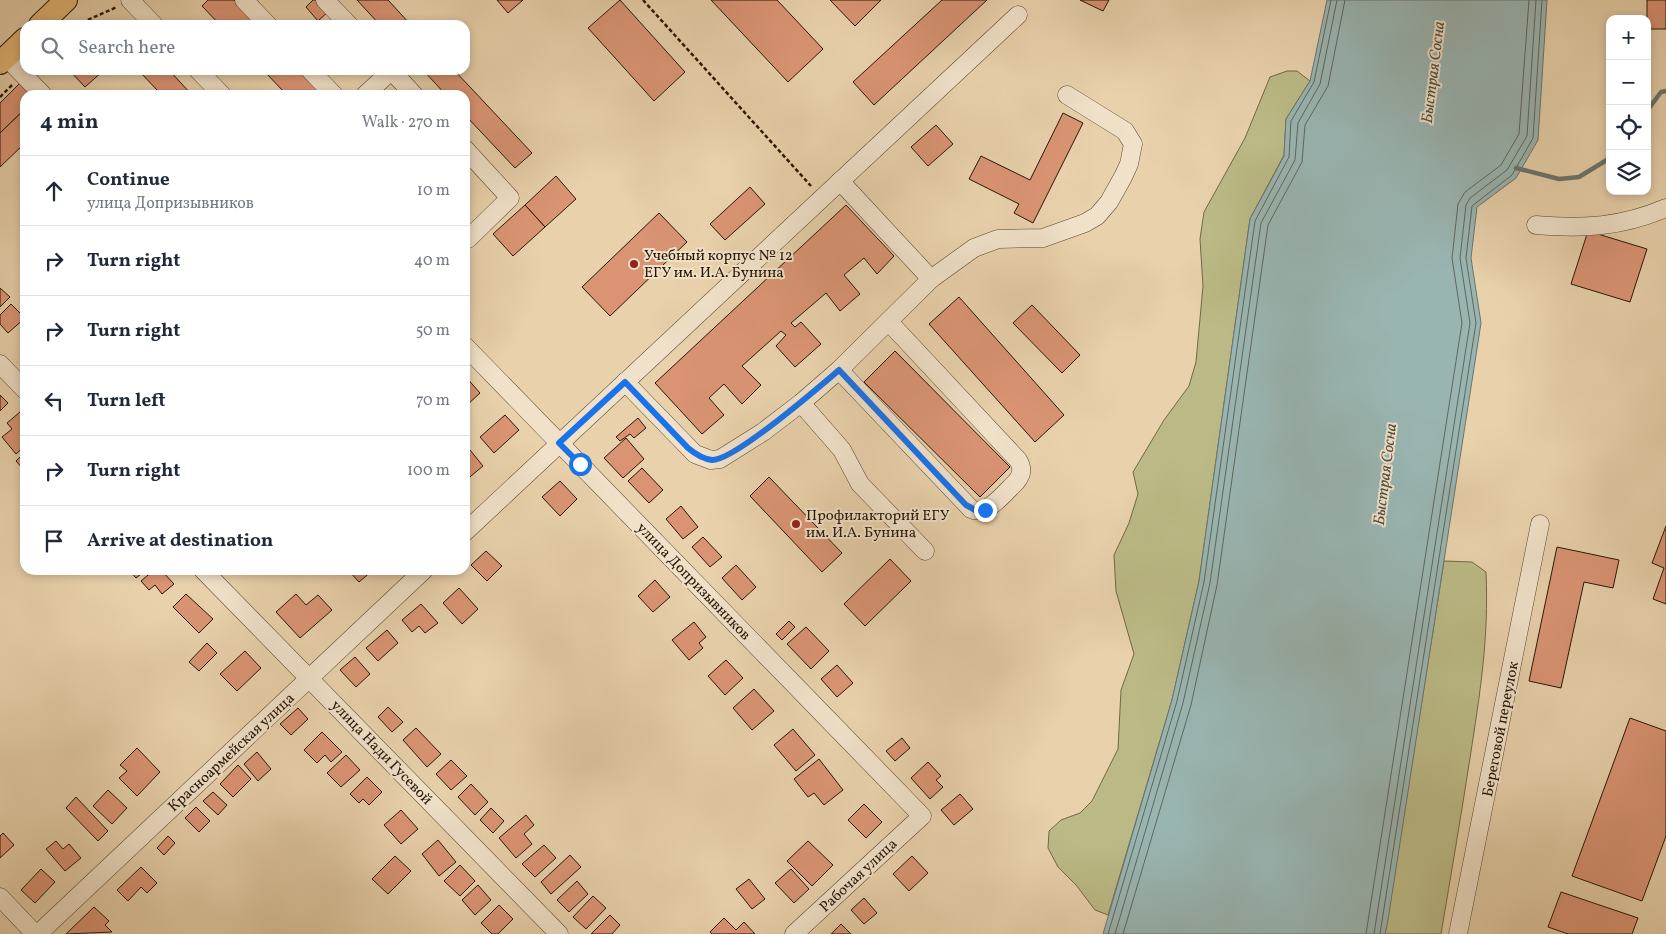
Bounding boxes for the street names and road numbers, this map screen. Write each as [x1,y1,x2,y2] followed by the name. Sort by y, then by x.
[631,518,755,646] street label: улица Допризывников
[1478,660,1525,799] street label: Береговой переулок
[164,689,300,817] street label: Красноармейская улица
[325,696,437,810] street label: улица Нади Гусевой
[815,834,903,918] street label: Рабочая улица

